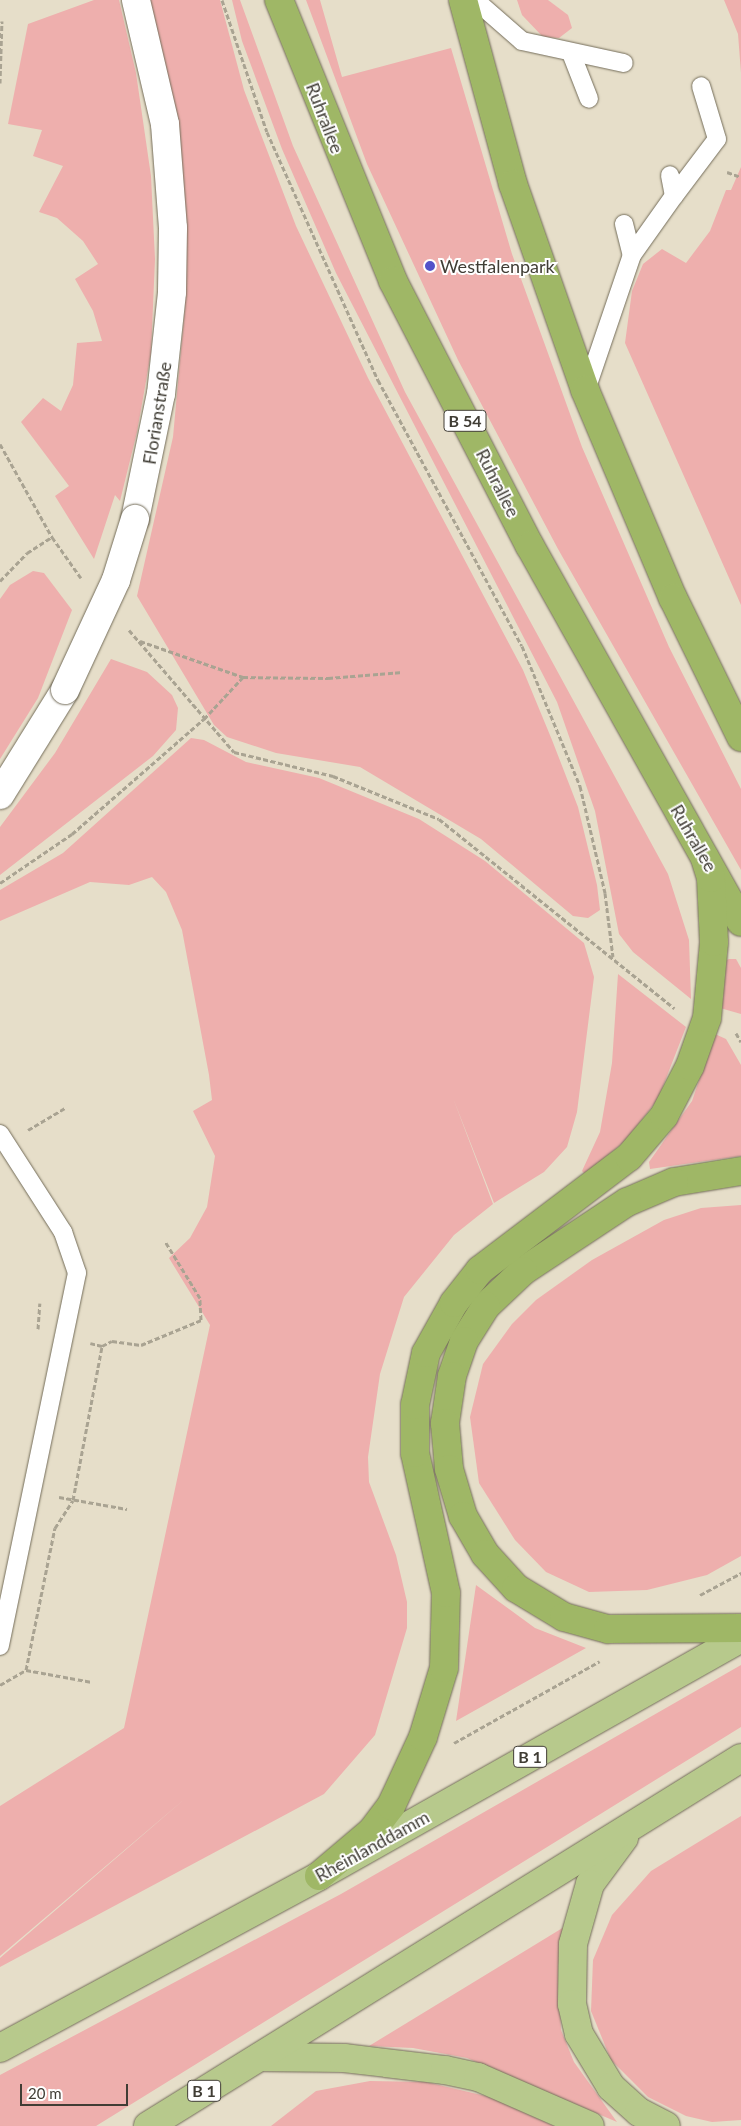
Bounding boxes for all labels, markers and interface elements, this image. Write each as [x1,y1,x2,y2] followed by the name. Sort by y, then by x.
[302,80,348,156] street label: Ruhrallee
[440,255,555,277] place label: Westfalenpark
[424,260,436,272] marker: Westfalenpark
[138,360,176,466] street label: Florianstraße
[442,408,488,434] road number: B 54
[472,445,524,521] street label: Ruhrallee
[666,801,722,875] street label: Ruhrallee
[512,1744,548,1770] road number: B 1
[311,1806,433,1886] street label: Rheinlanddamm
[22,2074,130,2106] scale bar
[186,2078,222,2104] road number: B 1
[28,2084,62,2102] text: 20 m

